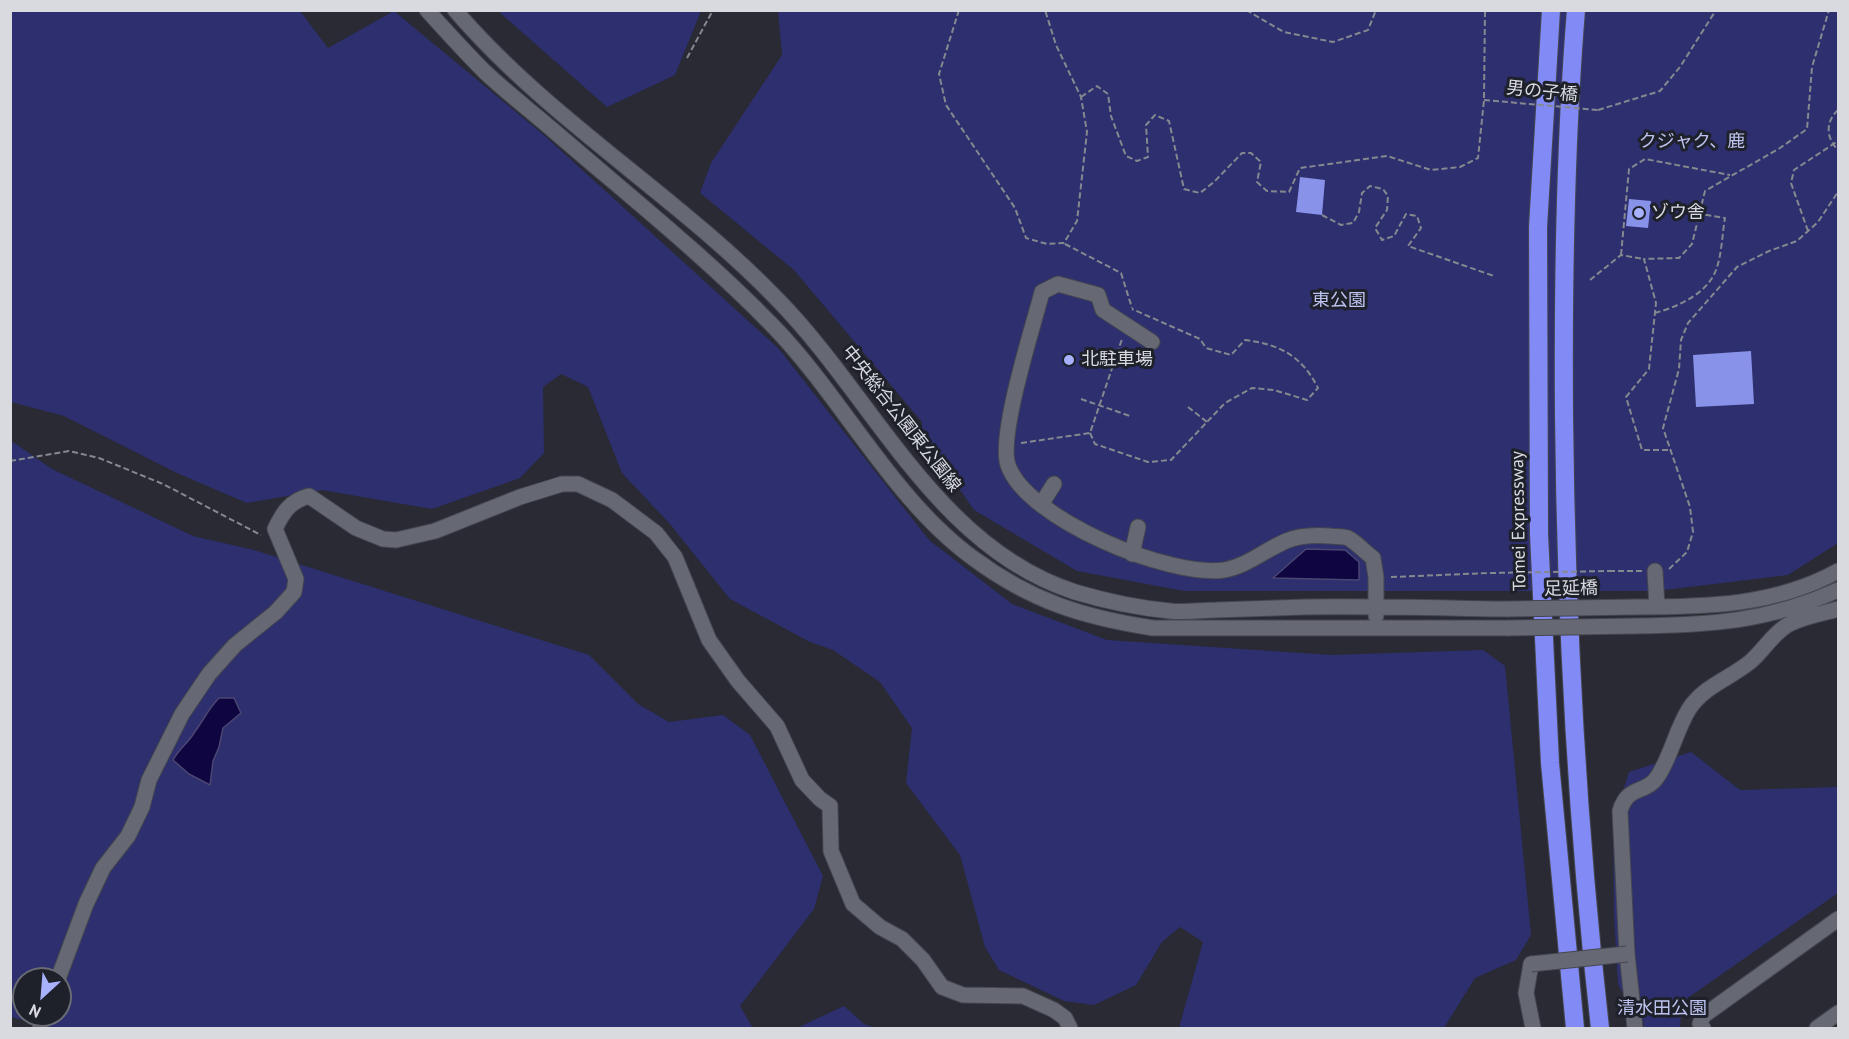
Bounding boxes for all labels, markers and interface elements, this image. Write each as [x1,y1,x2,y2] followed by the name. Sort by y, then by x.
[1505,77,1579,107] street label: 男の子橋
[1639,131,1745,153] park label: クジャク、鹿
[1651,202,1705,224] place label: ゾウ舎
[1632,206,1646,220] marker: ゾウ舎
[1312,290,1366,312] park label: 東公園
[837,341,965,497] street label: 中央総合公園東公園線
[1081,349,1153,371] place label: 北駐車場
[1062,353,1076,367] marker: 北駐車場
[1507,451,1531,591] street label: Tomei Expressway
[1544,578,1598,600] street label: 足延橋
[12,967,72,1027] north arrow
[1617,998,1707,1020] park label: 清水田公園
[26,1000,44,1023] text: N

